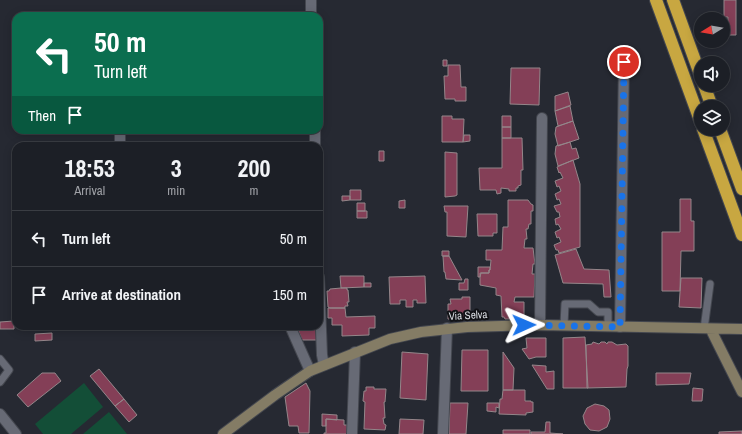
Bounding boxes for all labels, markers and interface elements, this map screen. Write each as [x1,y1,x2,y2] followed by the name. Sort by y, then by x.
[694,12,730,48] north arrow
[694,12,730,136] map controls
[94,23,146,61] text: 50 m
[28,28,80,80] icon: left
[607,45,641,79] pin
[613,51,635,73] icon: arrive
[694,56,730,92] button: sound
[94,59,147,84] text: Turn left
[694,100,730,136] button: layers
[64,104,86,126] icon: arrive
[28,105,56,126] text: Then
[65,152,115,184] text: 18:53
[171,152,182,184] text: 3
[238,152,270,184] text: 200
[74,182,105,199] text: Arrival
[167,182,185,199] text: min
[250,182,258,199] text: m
[28,228,50,250] icon: left
[62,228,110,249] text: Turn left
[280,228,307,249] text: 50 m
[28,284,50,306] icon: arrive
[62,284,181,305] text: Arrive at destination
[273,284,307,305] text: 150 m
[503,304,545,346] position arrow
[448,307,488,323] street label: Via Selva

